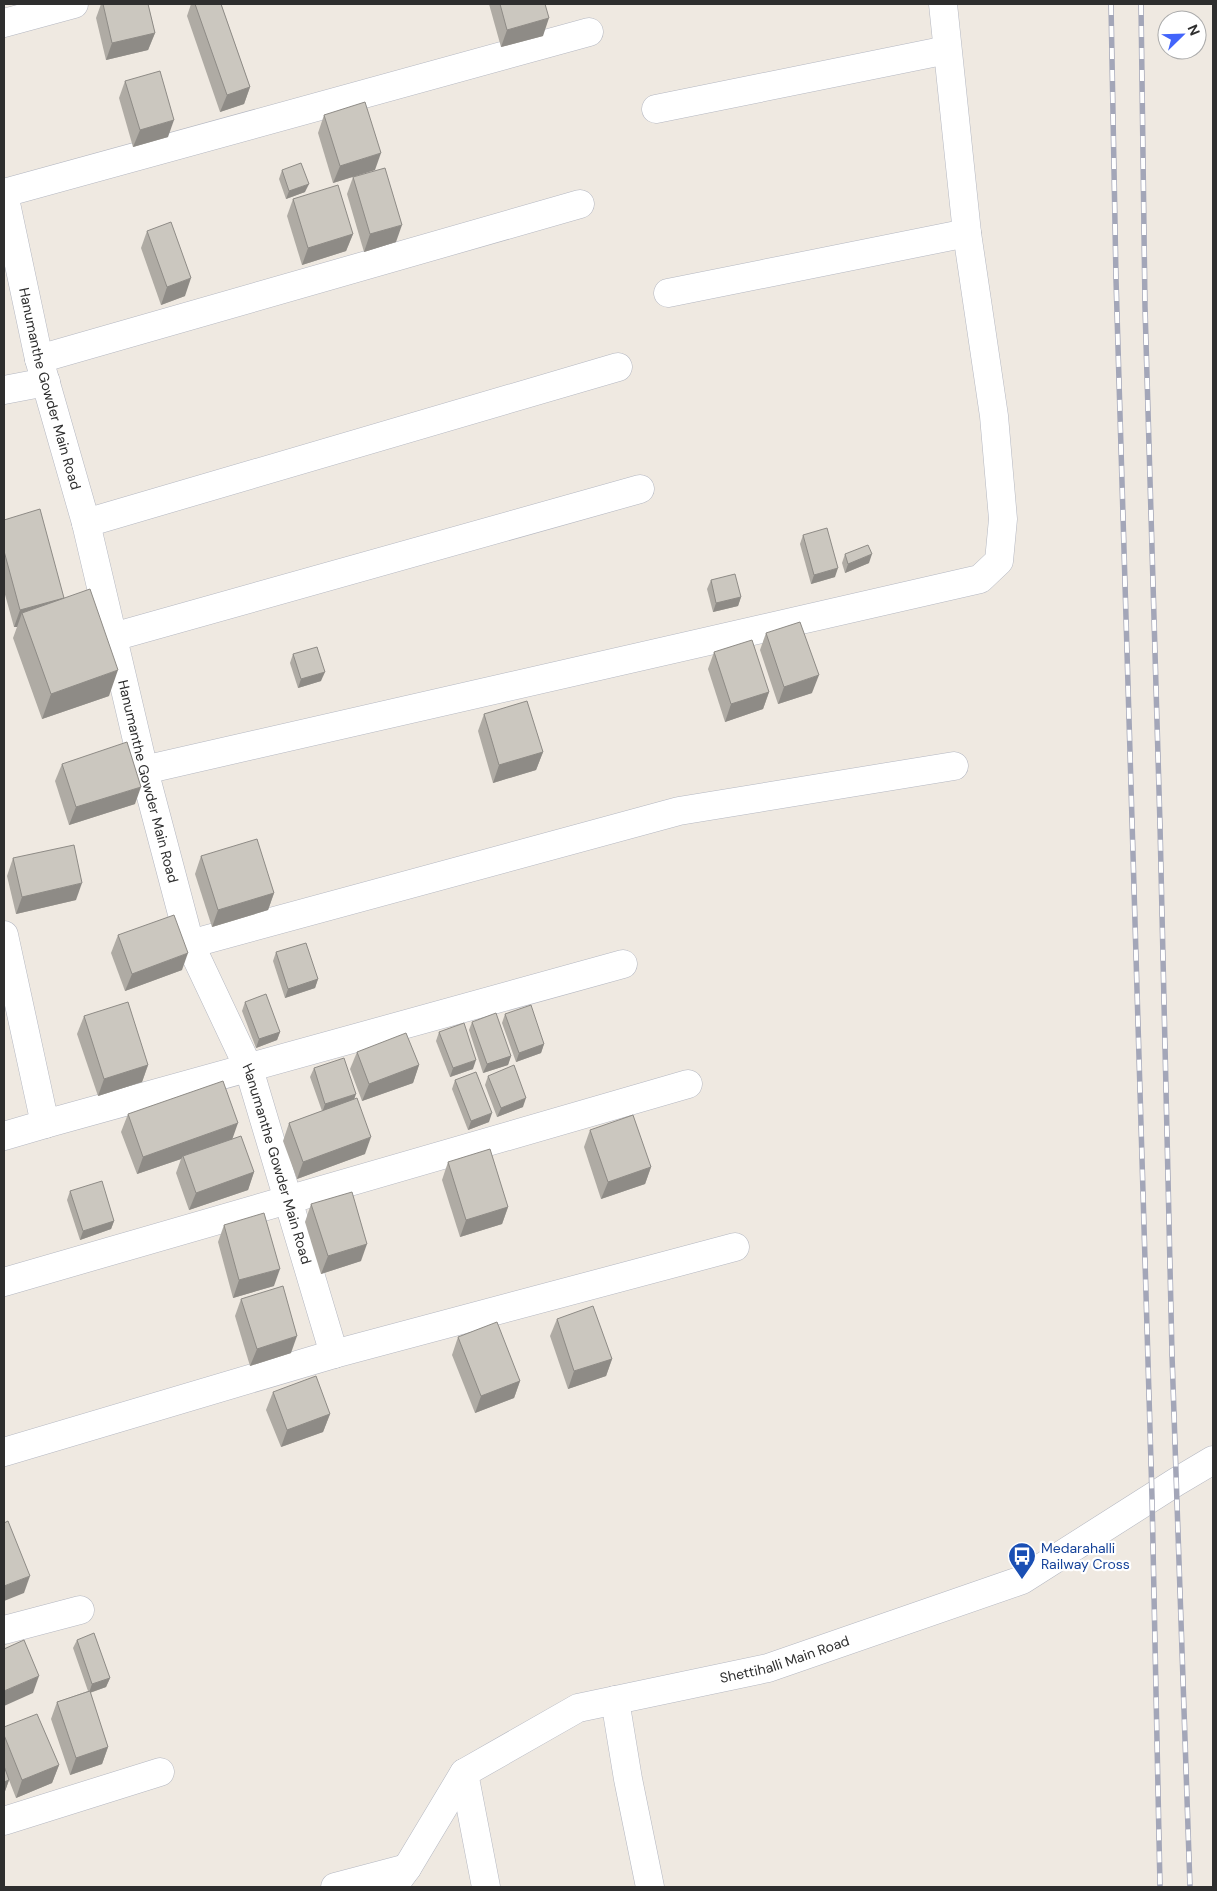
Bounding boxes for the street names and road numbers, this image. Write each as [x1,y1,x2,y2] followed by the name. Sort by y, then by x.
[15,286,85,492] street label: Hanumanthe Gowder Main Road
[114,678,182,885] street label: Hanumanthe Gowder Main Road
[239,1060,316,1266] street label: Hanumanthe Gowder Main Road
[718,1632,852,1687] street label: Shettihalli Main Road

